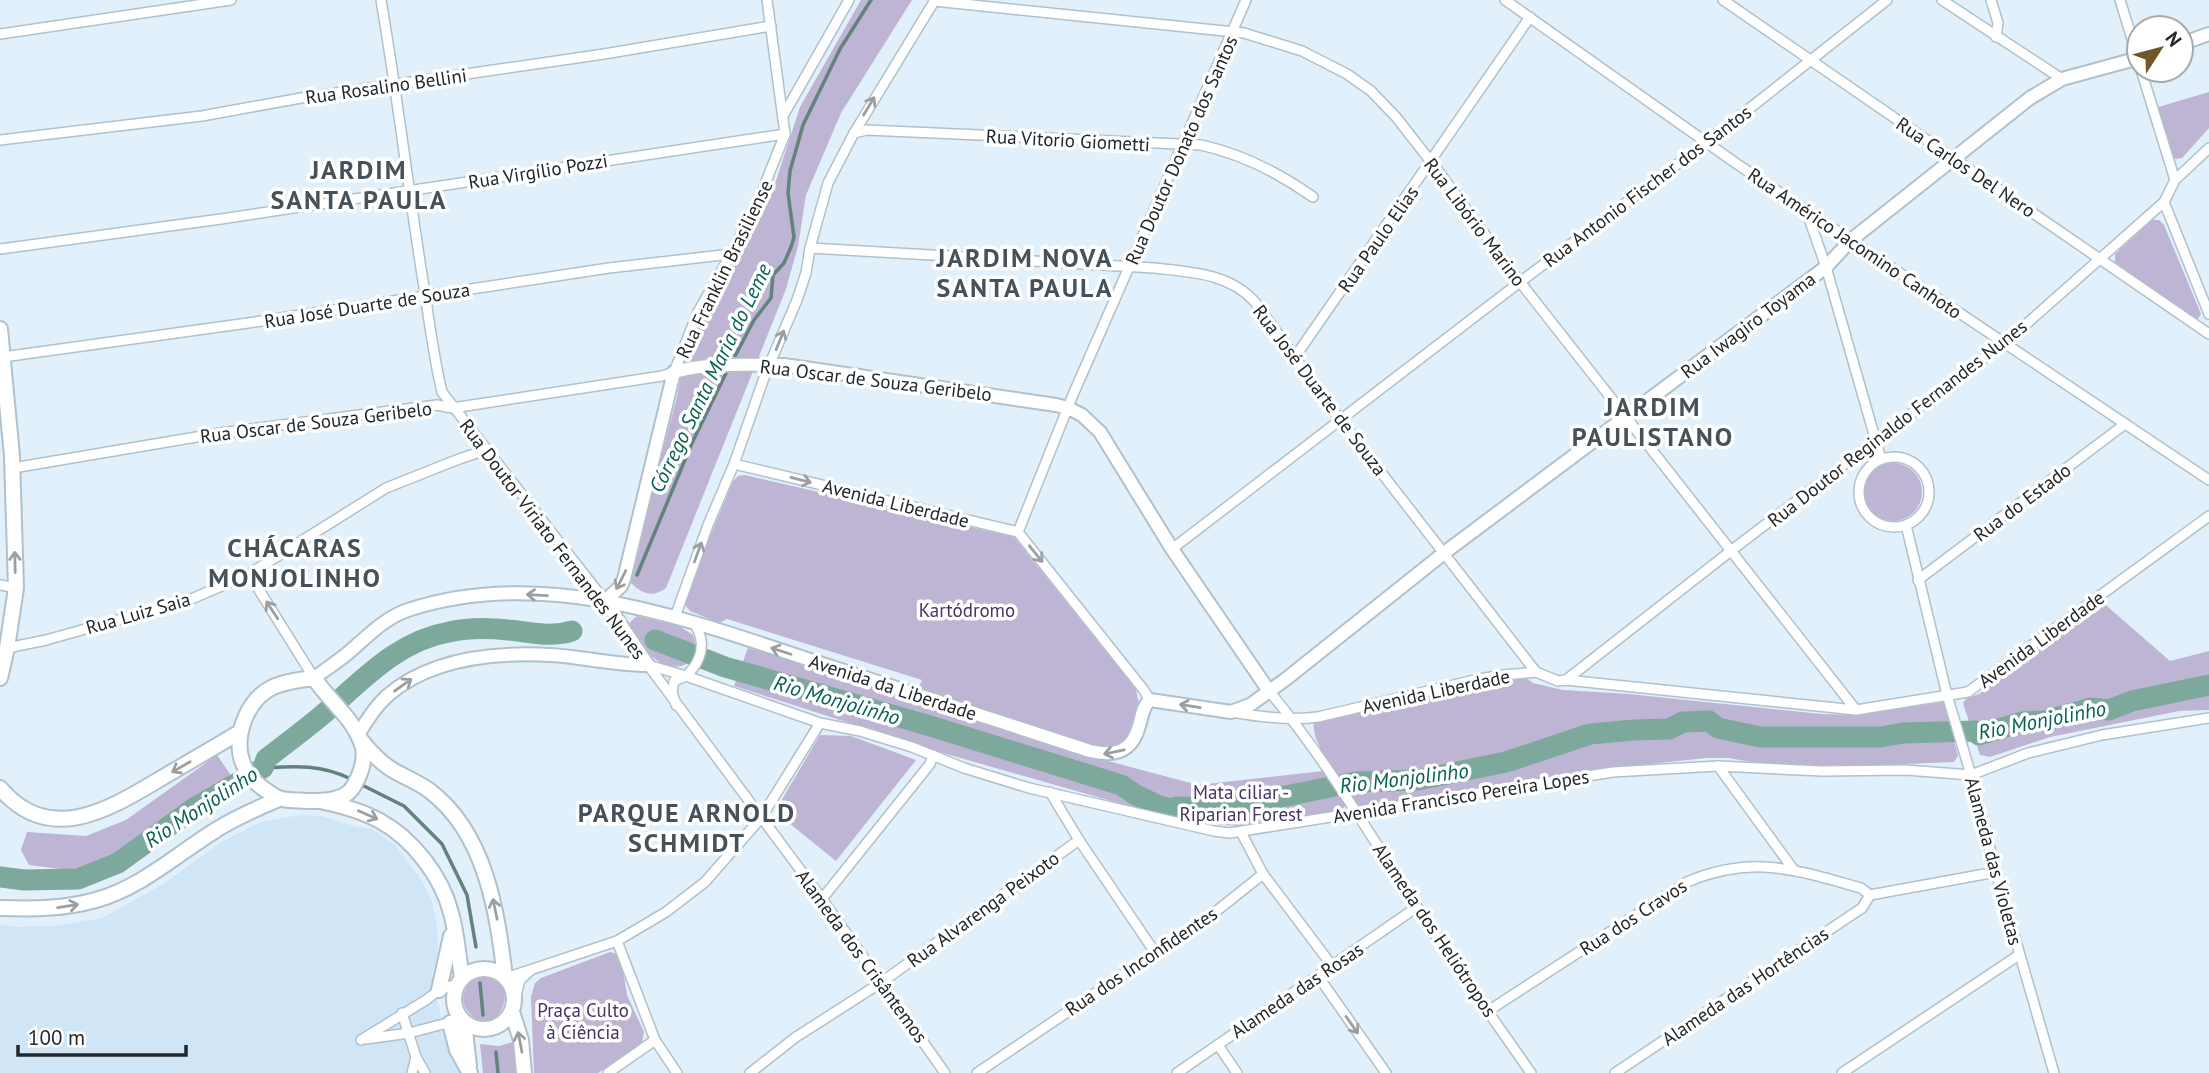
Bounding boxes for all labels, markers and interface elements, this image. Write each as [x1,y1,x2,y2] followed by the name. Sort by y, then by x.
[2125,14,2195,84] north arrow
[2160,27,2187,51] text: N
[1120,32,1242,268] street label: Rua Doutor Donato dos Santos
[304,63,468,109] street label: Rua Rosalino Bellini
[862,97,876,117] one-way arrow
[1538,100,1756,272] street label: Rua Antonio Fischer dos Santos
[1892,112,2040,222] street label: Rua Carlos Del Nero
[985,124,1151,156] street label: Rua Vitorio Giometti
[467,148,609,194] street label: Rua Virgílio Pozzi
[271,153,447,216] district label: JARDIM SANTA PAULA
[1419,153,1531,291] street label: Rua Libório Marino
[1743,162,1967,324] street label: Rua Américo Jacomino Canhoto
[670,176,778,362] street label: Rua Franklin Brasiliense
[1332,181,1424,297] street label: Rua Paulo Elias
[936,241,1113,304] district label: JARDIM NOVA SANTA PAULA
[643,259,777,497] water label: Córrego Santa Maria do Leme
[1676,267,1820,383] street label: Rua Iwagiro Toyama
[263,277,471,333] street label: Rua José Duarte de Souza
[1248,300,1392,480] street label: Rua José Duarte de Souza
[1762,314,2032,532] street label: Rua Doutor Reginaldo Fernandes Nunes
[774,330,787,352] one-way arrow
[759,354,993,406] street label: Rua Oscar de Souza Geribelo
[1572,390,1734,453] district label: JARDIM PAULISTANO
[199,396,433,448] street label: Rua Oscar de Souza Geribelo
[455,414,651,664] street label: Rua Doutor Viriato Fernandes Nunes
[1969,458,2075,546] street label: Rua do Estado
[820,473,972,533] street label: Avenida Liberdade
[789,474,811,487] one-way arrow
[208,531,382,594] district label: CHÁCARAS MONJOLINHO
[693,542,705,564] one-way arrow
[1028,545,1044,563] one-way arrow
[9,551,22,574] one-way arrow
[614,570,627,591] one-way arrow
[1973,585,2109,693] street label: Avenida Liberdade
[83,587,193,639] street label: Rua Luiz Saia
[526,588,549,601] one-way arrow
[919,598,1015,622] park label: Kartódromo
[265,601,279,620] one-way arrow
[771,643,793,656] one-way arrow
[806,649,980,725] street label: Avenida da Liberdade
[1360,664,1512,718] street label: Avenida Liberdade
[771,669,903,731] water label: Rio Monjolinho
[393,678,412,692] one-way arrow
[1976,694,2108,746] water label: Rio Monjolinho
[1179,699,1202,712] one-way arrow
[1104,746,1126,759] one-way arrow
[1338,757,1470,799] water label: Rio Monjolinho
[139,760,263,854] water label: Rio Monjolinho
[172,760,192,774] one-way arrow
[1331,764,1591,828] street label: Avenida Francisco Pereira Lopes
[1960,774,2028,948] street label: Alameda das Violetas
[1179,780,1303,826] park label: Mata ciliar - Riparian Forest
[578,796,796,859] district label: PARQUE ARNOLD SCHMIDT
[356,810,378,823] one-way arrow
[1368,839,1502,1021] street label: Alameda dos Heliótropos
[902,846,1064,972] street label: Rua Alvarenga Peixoto
[791,864,933,1048] street label: Alameda dos Crisântemos
[1575,873,1691,961] street label: Rua dos Cravos
[488,898,502,921] one-way arrow
[56,899,79,912] one-way arrow
[1060,901,1222,1021] street label: Rua dos Inconfidentes
[1657,921,1833,1051] street label: Alameda das Hortências
[1226,937,1368,1043] street label: Alameda das Rosas
[537,998,629,1044] park label: Praça Culto à Ciência
[18,1014,186,1058] scale bar
[1345,1015,1359,1034] one-way arrow
[28,1024,85,1051] text: 100 m
[513,1031,526,1054] one-way arrow

